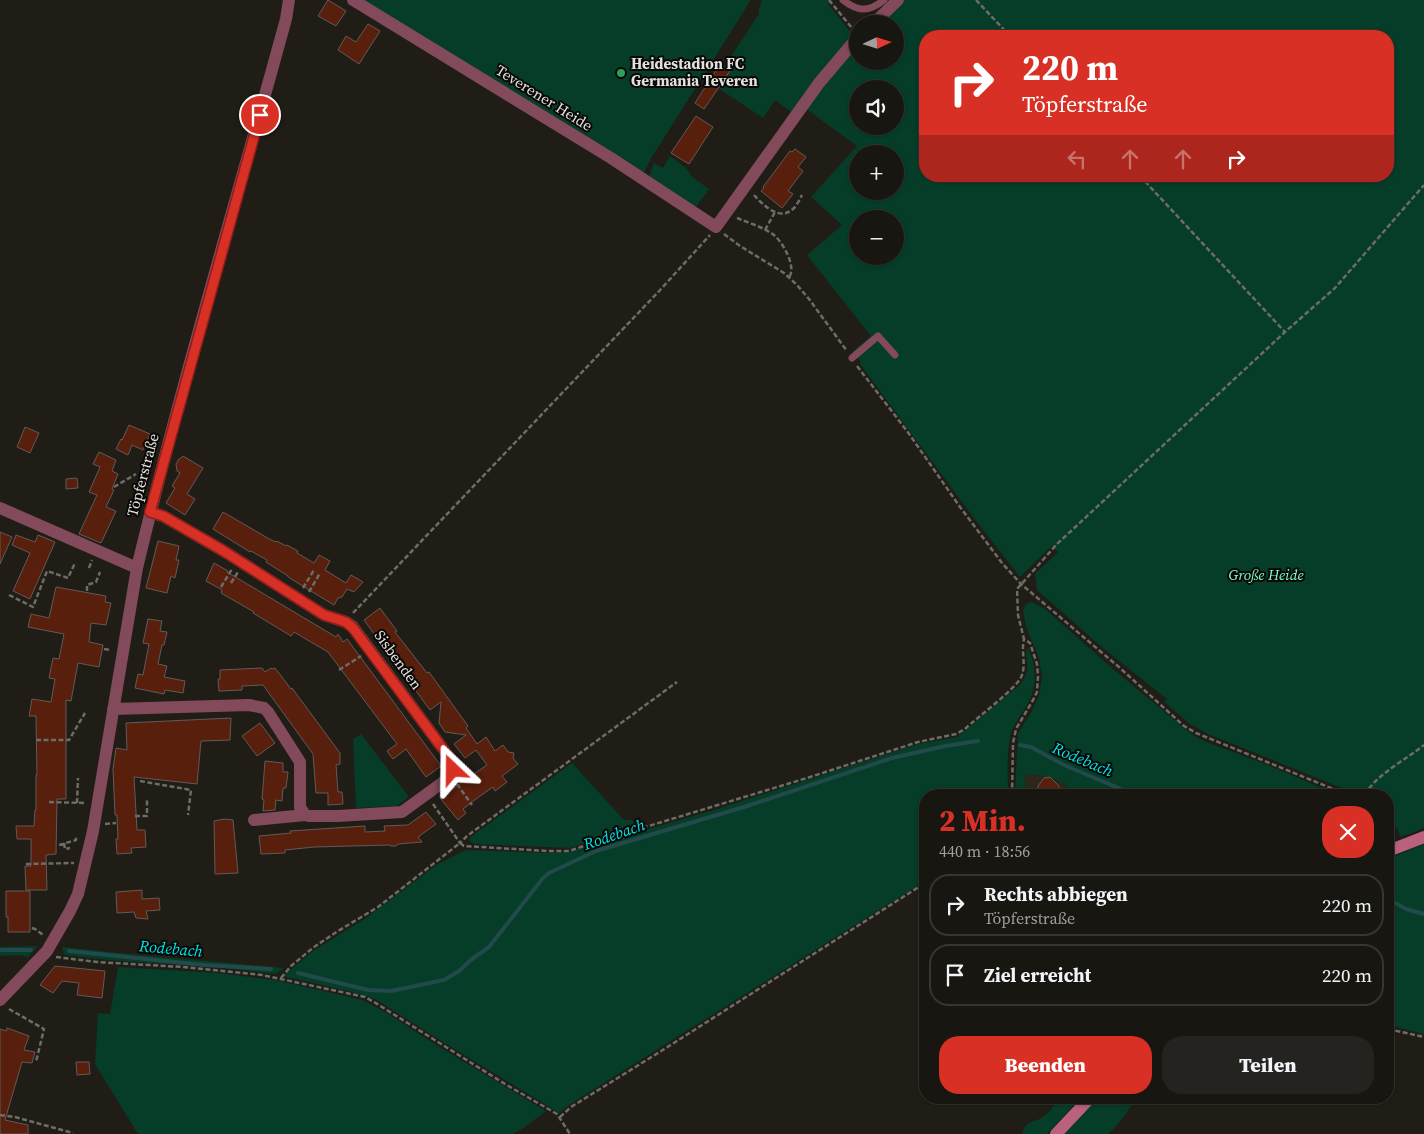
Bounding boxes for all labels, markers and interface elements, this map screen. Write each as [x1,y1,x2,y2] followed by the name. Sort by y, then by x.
[849,15,904,70] north arrow
[849,15,904,265] map controls
[1022,44,1118,92] text: 220 m
[939,50,1004,115] icon: right
[631,53,758,91] place label: Heidestadion FC Germania Teveren
[492,59,597,136] street label: Teverener Heide
[615,67,627,79] marker: Heidestadion FC Germania Teveren
[849,80,904,135] button: sound
[1022,89,1147,119] text: Töpferstraße
[239,94,281,136] pin
[246,101,274,129] icon: arrive
[849,145,904,200] button: +
[1063,145,1091,173] icon: left
[1116,145,1144,173] icon: ahead
[1169,145,1197,173] icon: ahead
[1222,145,1250,173] icon: right
[849,210,904,265] button: −
[121,431,164,519] street label: Töpferstraße
[1228,564,1304,585] park label: Große Heide
[370,626,427,694] street label: Sisbenden
[1048,736,1117,782] water label: Rodebach
[426,743,478,795] position arrow
[939,800,1026,841] text: 2 Min.
[1322,806,1374,858] button: close
[579,813,648,855] water label: Rodebach
[939,840,1030,862] text: 440 m · 18:56
[984,881,1128,907] text: Rechts abbiegen
[941,891,969,919] icon: right
[1322,892,1372,918] text: 220 m
[984,907,1075,929] text: Töpferstraße
[137,934,204,962] water label: Rodebach
[941,961,969,989] icon: arrive
[984,962,1091,988] text: Ziel erreicht
[1322,962,1372,988] text: 220 m
[939,1036,1152,1094] button: Beenden
[1162,1036,1374,1094] button: Teilen

